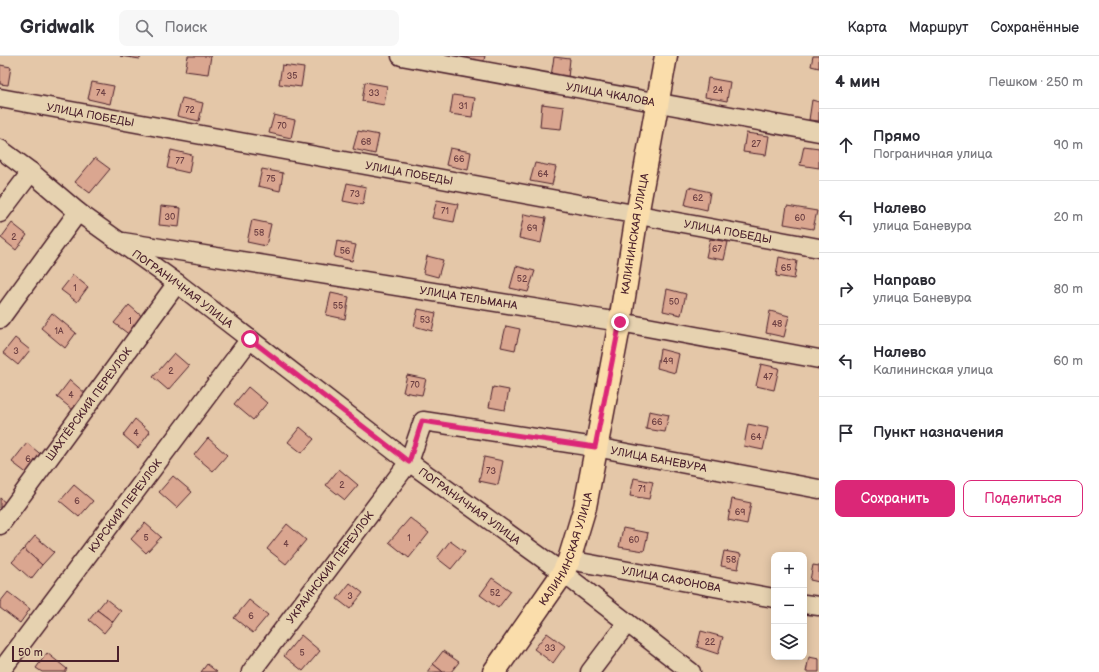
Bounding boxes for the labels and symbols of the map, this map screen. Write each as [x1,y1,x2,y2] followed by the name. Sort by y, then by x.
[287,71,297,82] house number: 35
[565,80,656,109] street label: УЛИЦА ЧКАЛОВА
[713,85,724,96] house number: 24
[96,88,106,99] house number: 74
[368,88,380,99] house number: 33
[46,100,136,129] street label: УЛИЦА ПОБЕДЫ
[458,101,468,112] house number: 31
[185,105,196,116] house number: 72
[277,121,287,132] house number: 70
[361,137,371,148] house number: 68
[751,139,761,150] house number: 27
[454,154,465,165] house number: 66
[176,156,185,167] house number: 77
[364,159,454,187] street label: УЛИЦА ПОБЕДЫ
[538,169,549,180] house number: 64
[618,172,651,295] street label: КАЛИНИНСКАЯ УЛИЦА
[266,174,276,185] house number: 75
[350,189,360,200] house number: 73
[693,193,704,204] house number: 62
[441,206,449,217] house number: 71
[165,212,175,223] house number: 30
[795,213,805,224] house number: 60
[683,217,773,246] street label: УЛИЦА ПОБЕДЫ
[527,223,537,234] house number: 69
[254,228,264,239] house number: 58
[11,232,17,243] house number: 2
[712,244,723,255] house number: 67
[340,246,351,257] house number: 56
[130,247,236,331] street label: ПОГРАНИЧНАЯ УЛИЦА
[781,263,791,274] house number: 65
[517,274,528,285] house number: 52
[73,283,77,294] house number: 1
[419,283,519,312] street label: УЛИЦА ТЕЛЬМАНА
[669,297,679,308] house number: 50
[333,301,343,312] house number: 55
[611,313,629,331] route end
[420,315,431,326] house number: 53
[128,316,132,327] house number: 1
[772,319,782,330] house number: 48
[55,326,64,337] house number: 1А
[241,330,259,348] route start
[43,344,135,463] street label: ШАХТЁРСКИЙ ПЕРЕУЛОК
[13,346,19,357] house number: 3
[663,356,673,367] house number: 49
[168,366,174,377] house number: 2
[763,372,774,383] house number: 47
[410,380,420,391] house number: 70
[68,390,74,401] house number: 4
[652,417,663,428] house number: 66
[133,428,139,439] house number: 4
[751,432,762,443] house number: 64
[610,444,708,474] street label: УЛИЦА БАНЕВУРА
[25,454,31,465] house number: 6
[86,456,165,555] street label: КУРСКИЙ ПЕРЕУЛОК
[416,465,523,547] street label: ПОГРАНИЧНАЯ УЛИЦА
[486,466,496,477] house number: 73
[339,480,345,491] house number: 2
[638,484,646,495] house number: 71
[536,491,594,608] street label: КАЛИНИНСКАЯ УЛИЦА
[74,496,80,507] house number: 6
[735,507,745,518] house number: 69
[283,508,377,626] street label: УКРАИНСКИЙ ПЕРЕУЛОК
[143,533,149,544] house number: 5
[407,533,411,544] house number: 1
[629,535,639,546] house number: 60
[283,539,289,550] house number: 4
[726,555,736,566] house number: 58
[621,563,722,595] street label: УЛИЦА САФОНОВА
[490,588,501,599] house number: 52
[347,591,353,602] house number: 3
[248,611,254,622] house number: 6
[705,637,716,648] house number: 22
[544,643,556,654] house number: 33
[12,644,119,663] scale bar
[299,648,305,659] house number: 5

